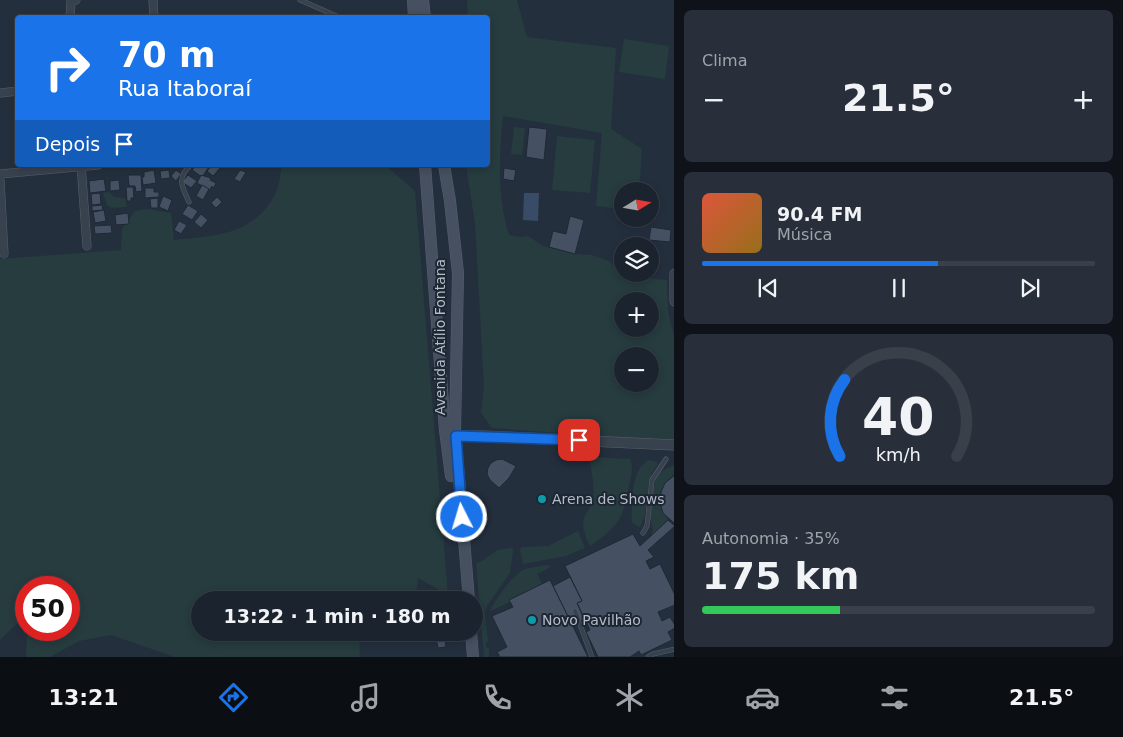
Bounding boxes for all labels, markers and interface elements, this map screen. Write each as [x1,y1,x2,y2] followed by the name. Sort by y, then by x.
[35,35,100,100] icon: right
[118,35,215,75] text: 70 m
[702,51,747,70] text: Clima
[118,76,251,101] text: Rua Itaboraí
[842,76,955,120] text: 21.5°
[702,83,725,116] text: −
[1072,83,1095,116] text: +
[110,130,138,158] icon: arrive
[35,133,100,155] text: Depois
[614,182,659,228] north arrow
[614,182,659,392] map controls
[777,203,862,225] text: 90.4 FM
[777,225,832,244] text: Música
[614,237,659,282] button: layers
[432,259,448,415] street label: Avenida Atílio Fontana
[754,274,782,302] icon: previous
[885,274,913,302] icon: pause
[1016,274,1044,302] icon: next
[614,292,659,337] button: +
[614,347,659,392] button: −
[862,387,935,447] text: 40
[558,419,600,461] pin
[565,426,593,454] icon: arrive
[876,444,921,465] text: km/h
[435,490,487,542] position arrow
[552,491,665,507] place label: Arena de Shows
[536,493,548,505] marker: Arena de Shows
[702,529,840,548] text: Autonomia · 35%
[702,554,859,598] text: 175 km
[15,576,80,641] speed limit sign: 50
[223,605,451,627] text: 13:22 · 1 min · 180 m
[542,612,641,628] place label: Novo Pavilhão
[526,614,538,626] marker: Novo Pavilhão
[216,680,251,715] icon: directions
[348,680,383,715] icon: music
[480,680,515,715] icon: phone
[612,680,647,715] icon: climate
[745,680,780,715] icon: car
[877,680,912,715] icon: filters
[49,685,119,710] text: 13:21
[1009,685,1074,710] text: 21.5°

